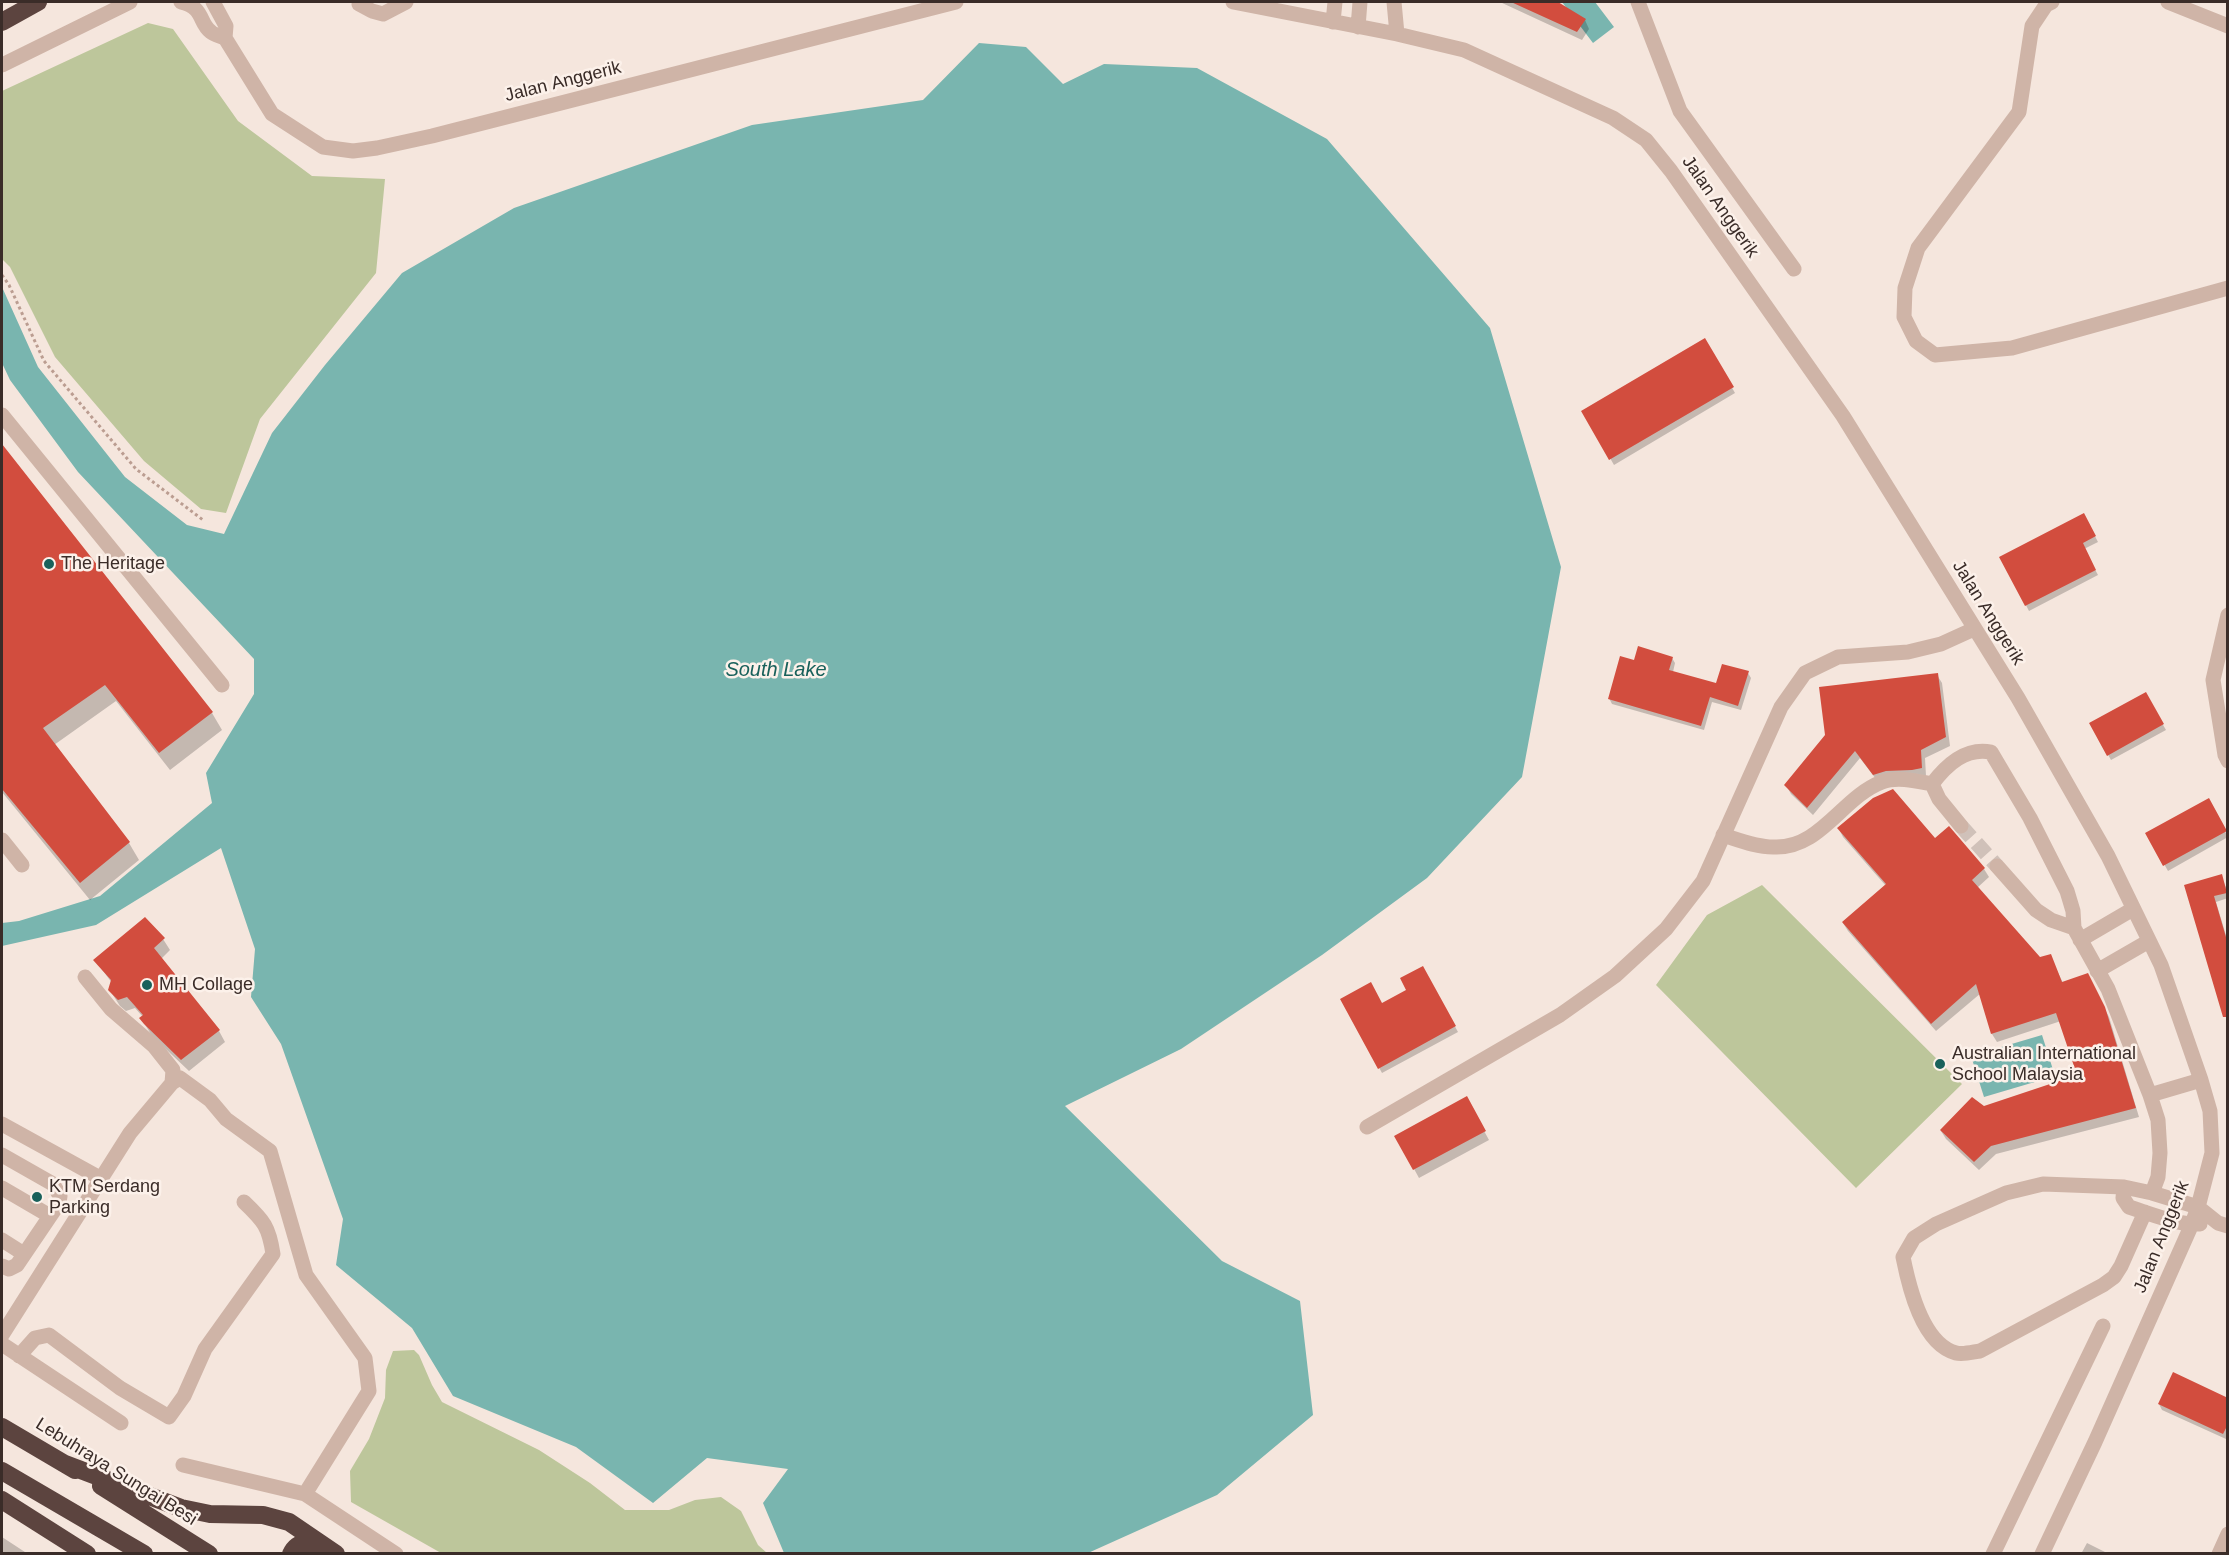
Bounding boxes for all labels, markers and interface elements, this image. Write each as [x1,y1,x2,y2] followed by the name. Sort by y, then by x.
[503,57,623,107] street label: Jalan Anggerik
[1677,152,1763,262] street label: Jalan Anggerik
[61,553,165,575] place label: The Heritage
[42,557,56,571] marker: The Heritage
[1947,557,2029,669] street label: Jalan Anggerik
[725,658,827,682] water label: South Lake
[159,974,253,996] place label: MH Collage
[140,978,154,992] marker: MH Collage
[1952,1043,2136,1086] place label: Australian International School Malaysia
[1933,1057,1947,1071] marker: Australian International School Malaysia
[49,1176,160,1218] place label: KTM Serdang Parking
[2130,1178,2194,1296] street label: Jalan Anggerik
[30,1190,44,1204] marker: KTM Serdang Parking
[31,1414,201,1530] street label: Lebuhraya Sungai Besi

